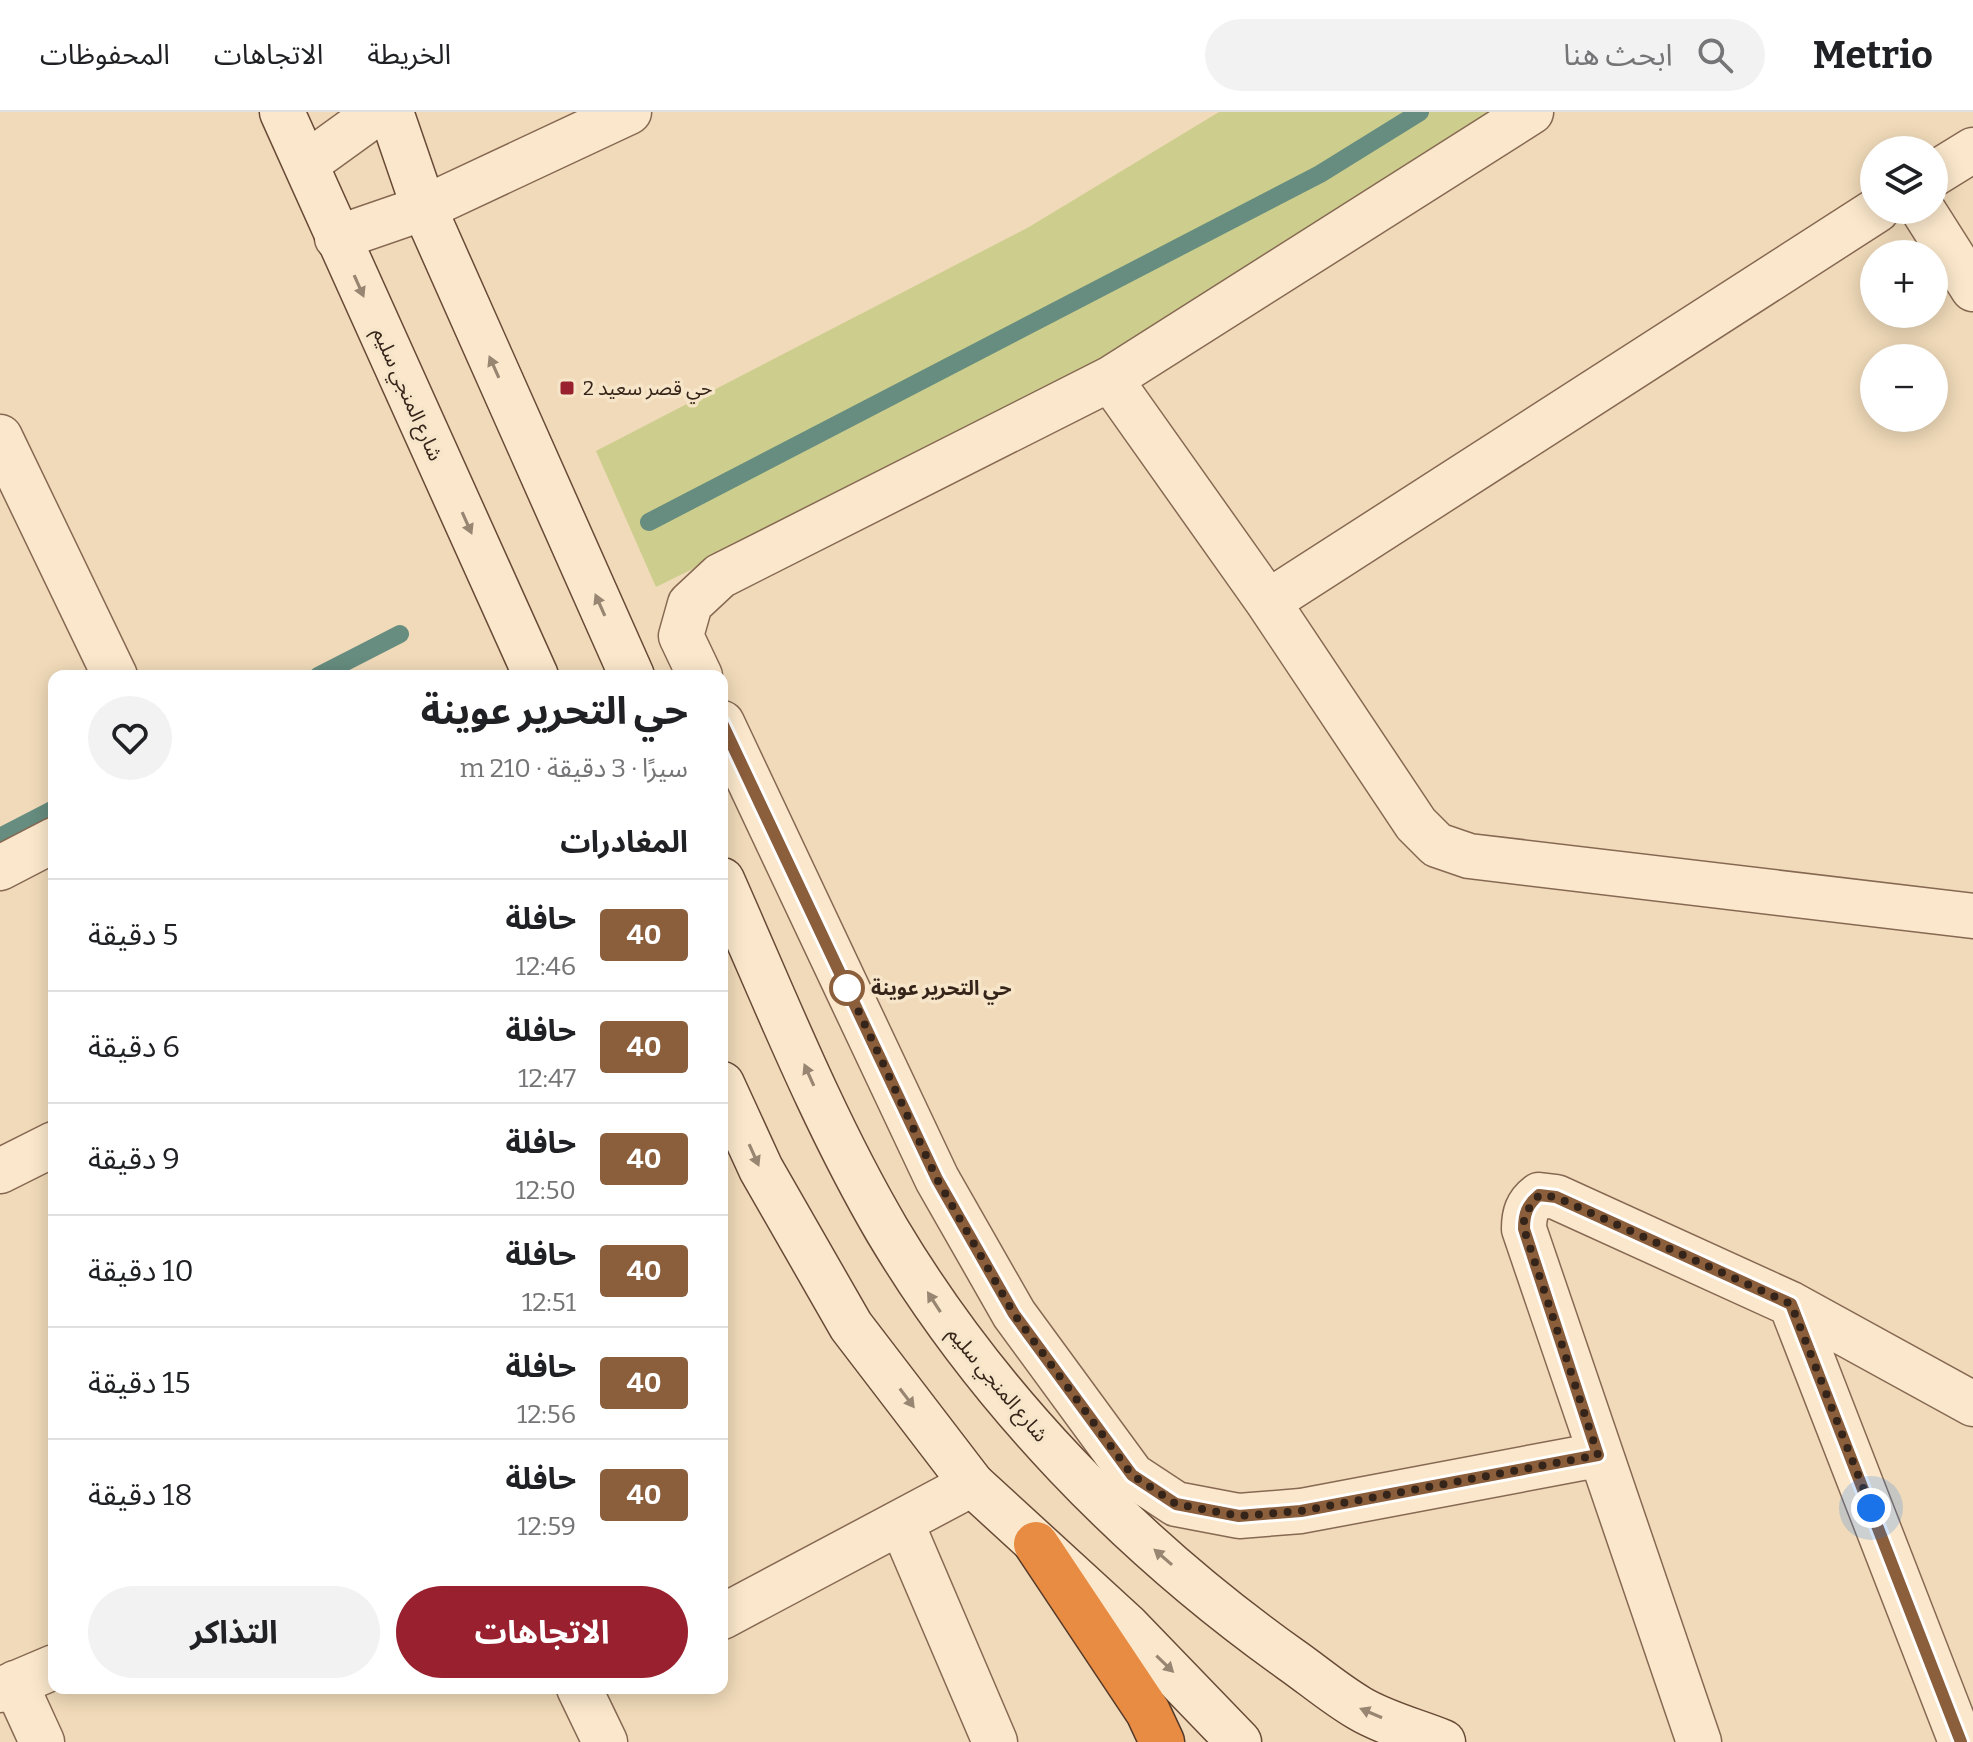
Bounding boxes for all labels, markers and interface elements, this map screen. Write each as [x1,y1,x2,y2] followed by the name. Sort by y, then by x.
[1205,19,1765,91] search box
[1813,32,1933,78] text: Metrio
[1693,33,1737,77] icon: search
[1563,37,1673,73] text: ابحث هنا
[40,38,170,71] text: المحفوظات
[214,38,323,71] text: الاتجاهات
[367,38,451,71] text: الخريطة
[1860,136,1948,432] map controls
[1860,136,1948,224] button: layers
[1860,240,1948,328] button: +
[352,274,366,298] one-way arrow
[365,324,448,466] street label: شارع المنجي سليم
[1860,344,1948,432] button: −
[488,355,501,379] one-way arrow
[583,376,712,404] place label: 2 حي قصر سعيد
[558,379,576,397] marker: 2 حي قصر سعيد
[460,511,473,534] one-way arrow
[593,593,607,616] one-way arrow
[421,688,688,734] text: حي التحرير عوينة
[88,696,172,780] button: heart
[460,753,688,784] text: سيرًا · 3 دقيقة · 210 m
[560,824,688,860] text: المغادرات
[505,901,576,937] text: حافلة
[88,917,178,953] text: 5 دقيقة
[627,918,661,951] text: 40
[515,951,576,982] text: 12:46
[830,971,864,1005] marker: حي التحرير عوينة
[871,976,1012,1005] place label: حي التحرير عوينة
[505,1013,576,1049] text: حافلة
[88,1029,180,1065] text: 6 دقيقة
[627,1030,661,1063] text: 40
[518,1063,576,1094] text: 12:47
[802,1063,815,1087] one-way arrow
[505,1125,576,1161] text: حافلة
[88,1141,180,1177] text: 9 دقيقة
[627,1142,661,1175] text: 40
[748,1143,761,1166] one-way arrow
[515,1175,576,1206] text: 12:50
[505,1237,576,1273] text: حافلة
[88,1253,194,1289] text: 10 دقيقة
[627,1254,661,1287] text: 40
[522,1287,576,1318] text: 12:51
[927,1291,941,1313] one-way arrow
[940,1321,1053,1449] street label: شارع المنجي سليم
[505,1349,576,1385] text: حافلة
[88,1365,191,1401] text: 15 دقيقة
[627,1366,661,1399] text: 40
[898,1388,914,1408] one-way arrow
[517,1399,576,1430] text: 12:56
[505,1461,576,1497] text: حافلة
[88,1477,193,1513] text: 18 دقيقة
[627,1478,661,1511] text: 40
[1851,1488,1891,1528] your location
[517,1511,576,1542] text: 12:59
[1154,1549,1174,1566] one-way arrow
[88,1586,380,1678] button: التذاكر
[396,1586,688,1678] button: الاتجاهات
[1155,1654,1174,1673] one-way arrow
[1359,1706,1382,1719] one-way arrow

